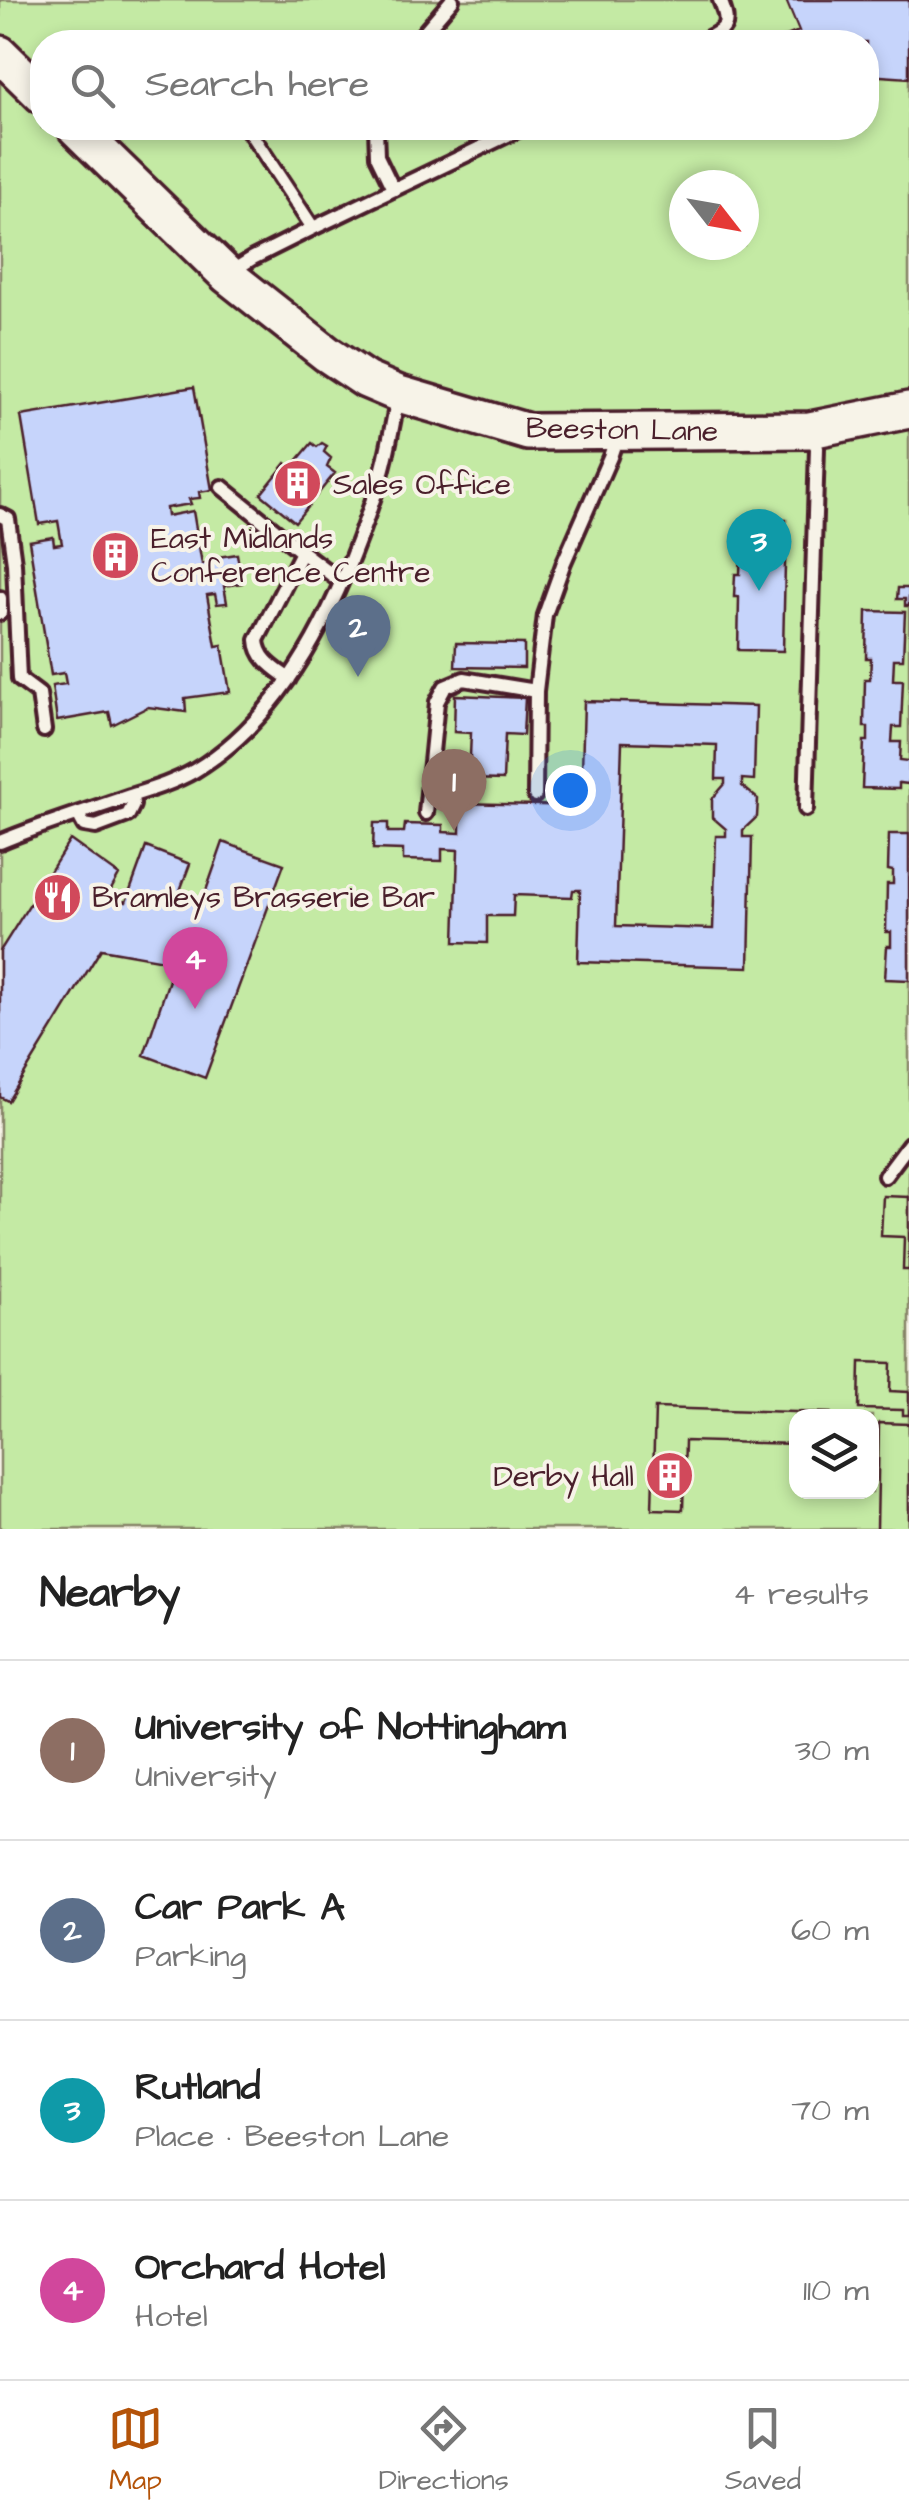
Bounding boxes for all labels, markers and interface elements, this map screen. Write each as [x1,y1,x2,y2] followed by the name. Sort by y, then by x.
[30,30,879,140] search box
[65,58,120,113] icon: search
[145,59,369,111] text: Search here
[669,170,759,260] north arrow
[526,407,718,453] street label: Beeston Lane
[272,458,324,510] building icon: Sales Office
[333,464,511,506] place label: Sales Office
[726,508,792,591] pin: 3
[151,518,431,594] place label: East Midlands Conference Centre
[90,529,142,581] building icon: East Midlands Conference Centre
[326,594,390,677] pin: 2
[422,748,486,831] pin: 1
[545,765,596,816] your location
[31,871,83,923] restaurant icon: Bramleys Brasserie Bar
[92,877,435,920] place label: Bramleys Brasserie Bar
[162,926,228,1009] pin: 4
[789,1409,879,1499] map controls
[789,1409,879,1499] button: layers
[643,1450,695,1502] building icon: Derby Hall
[494,1456,634,1499] place label: Derby Hall
[40,1565,180,1623] text: Nearby
[733,1572,869,1617] text: 4 results
[135,1702,566,1754] text: University of Nottingham
[70,1728,75,1773] text: 1
[795,1728,869,1773] text: 30 m
[135,1754,277,1799] text: University
[135,1882,345,1934] text: Car Park A
[63,1908,82,1953] text: 2
[791,1908,869,1953] text: 60 m
[135,1934,246,1979] text: Parking
[135,2062,261,2114] text: Rutland
[64,2088,81,2133] text: 3
[791,2088,869,2133] text: 70 m
[135,2114,449,2159] text: Place · Beeston Lane
[135,2242,386,2294] text: Orchard Hotel
[62,2268,83,2313] text: 4
[803,2268,869,2313] text: 110 m
[135,2294,208,2339] text: Hotel
[108,2401,163,2500] tab: Map
[379,2401,509,2500] tab: Directions
[725,2401,801,2500] tab: Saved

